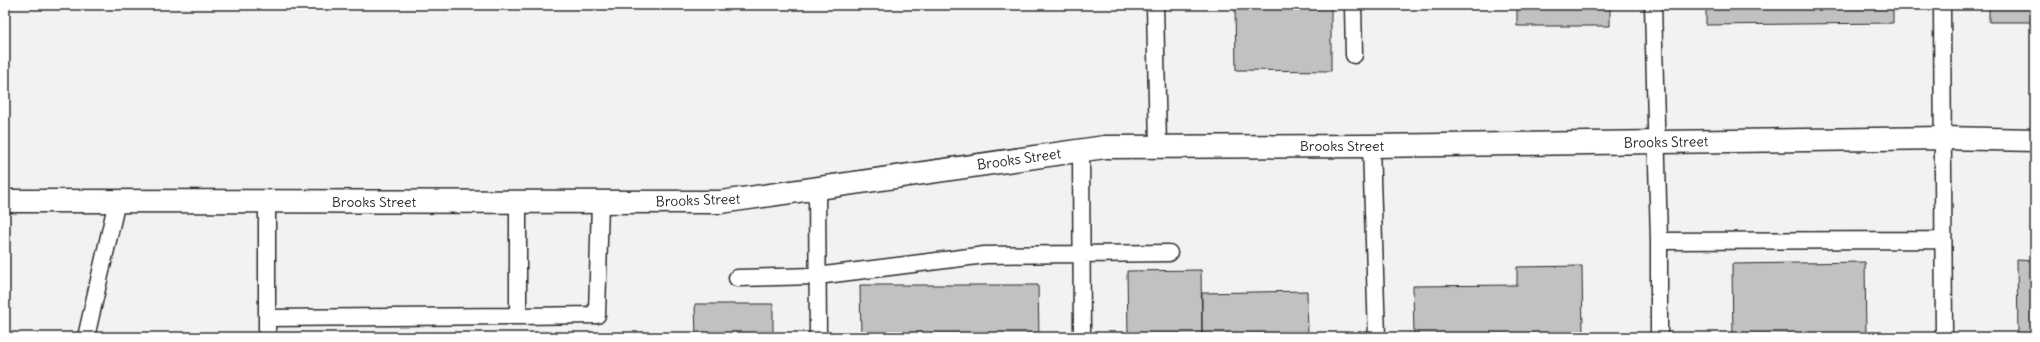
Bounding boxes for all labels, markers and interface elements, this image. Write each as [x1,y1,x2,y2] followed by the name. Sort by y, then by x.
[1623,132,1709,152] street label: Brooks Street
[1300,137,1385,155] street label: Brooks Street
[976,144,1062,174] street label: Brooks Street
[655,190,741,210] street label: Brooks Street
[332,193,417,211] street label: Brooks Street

